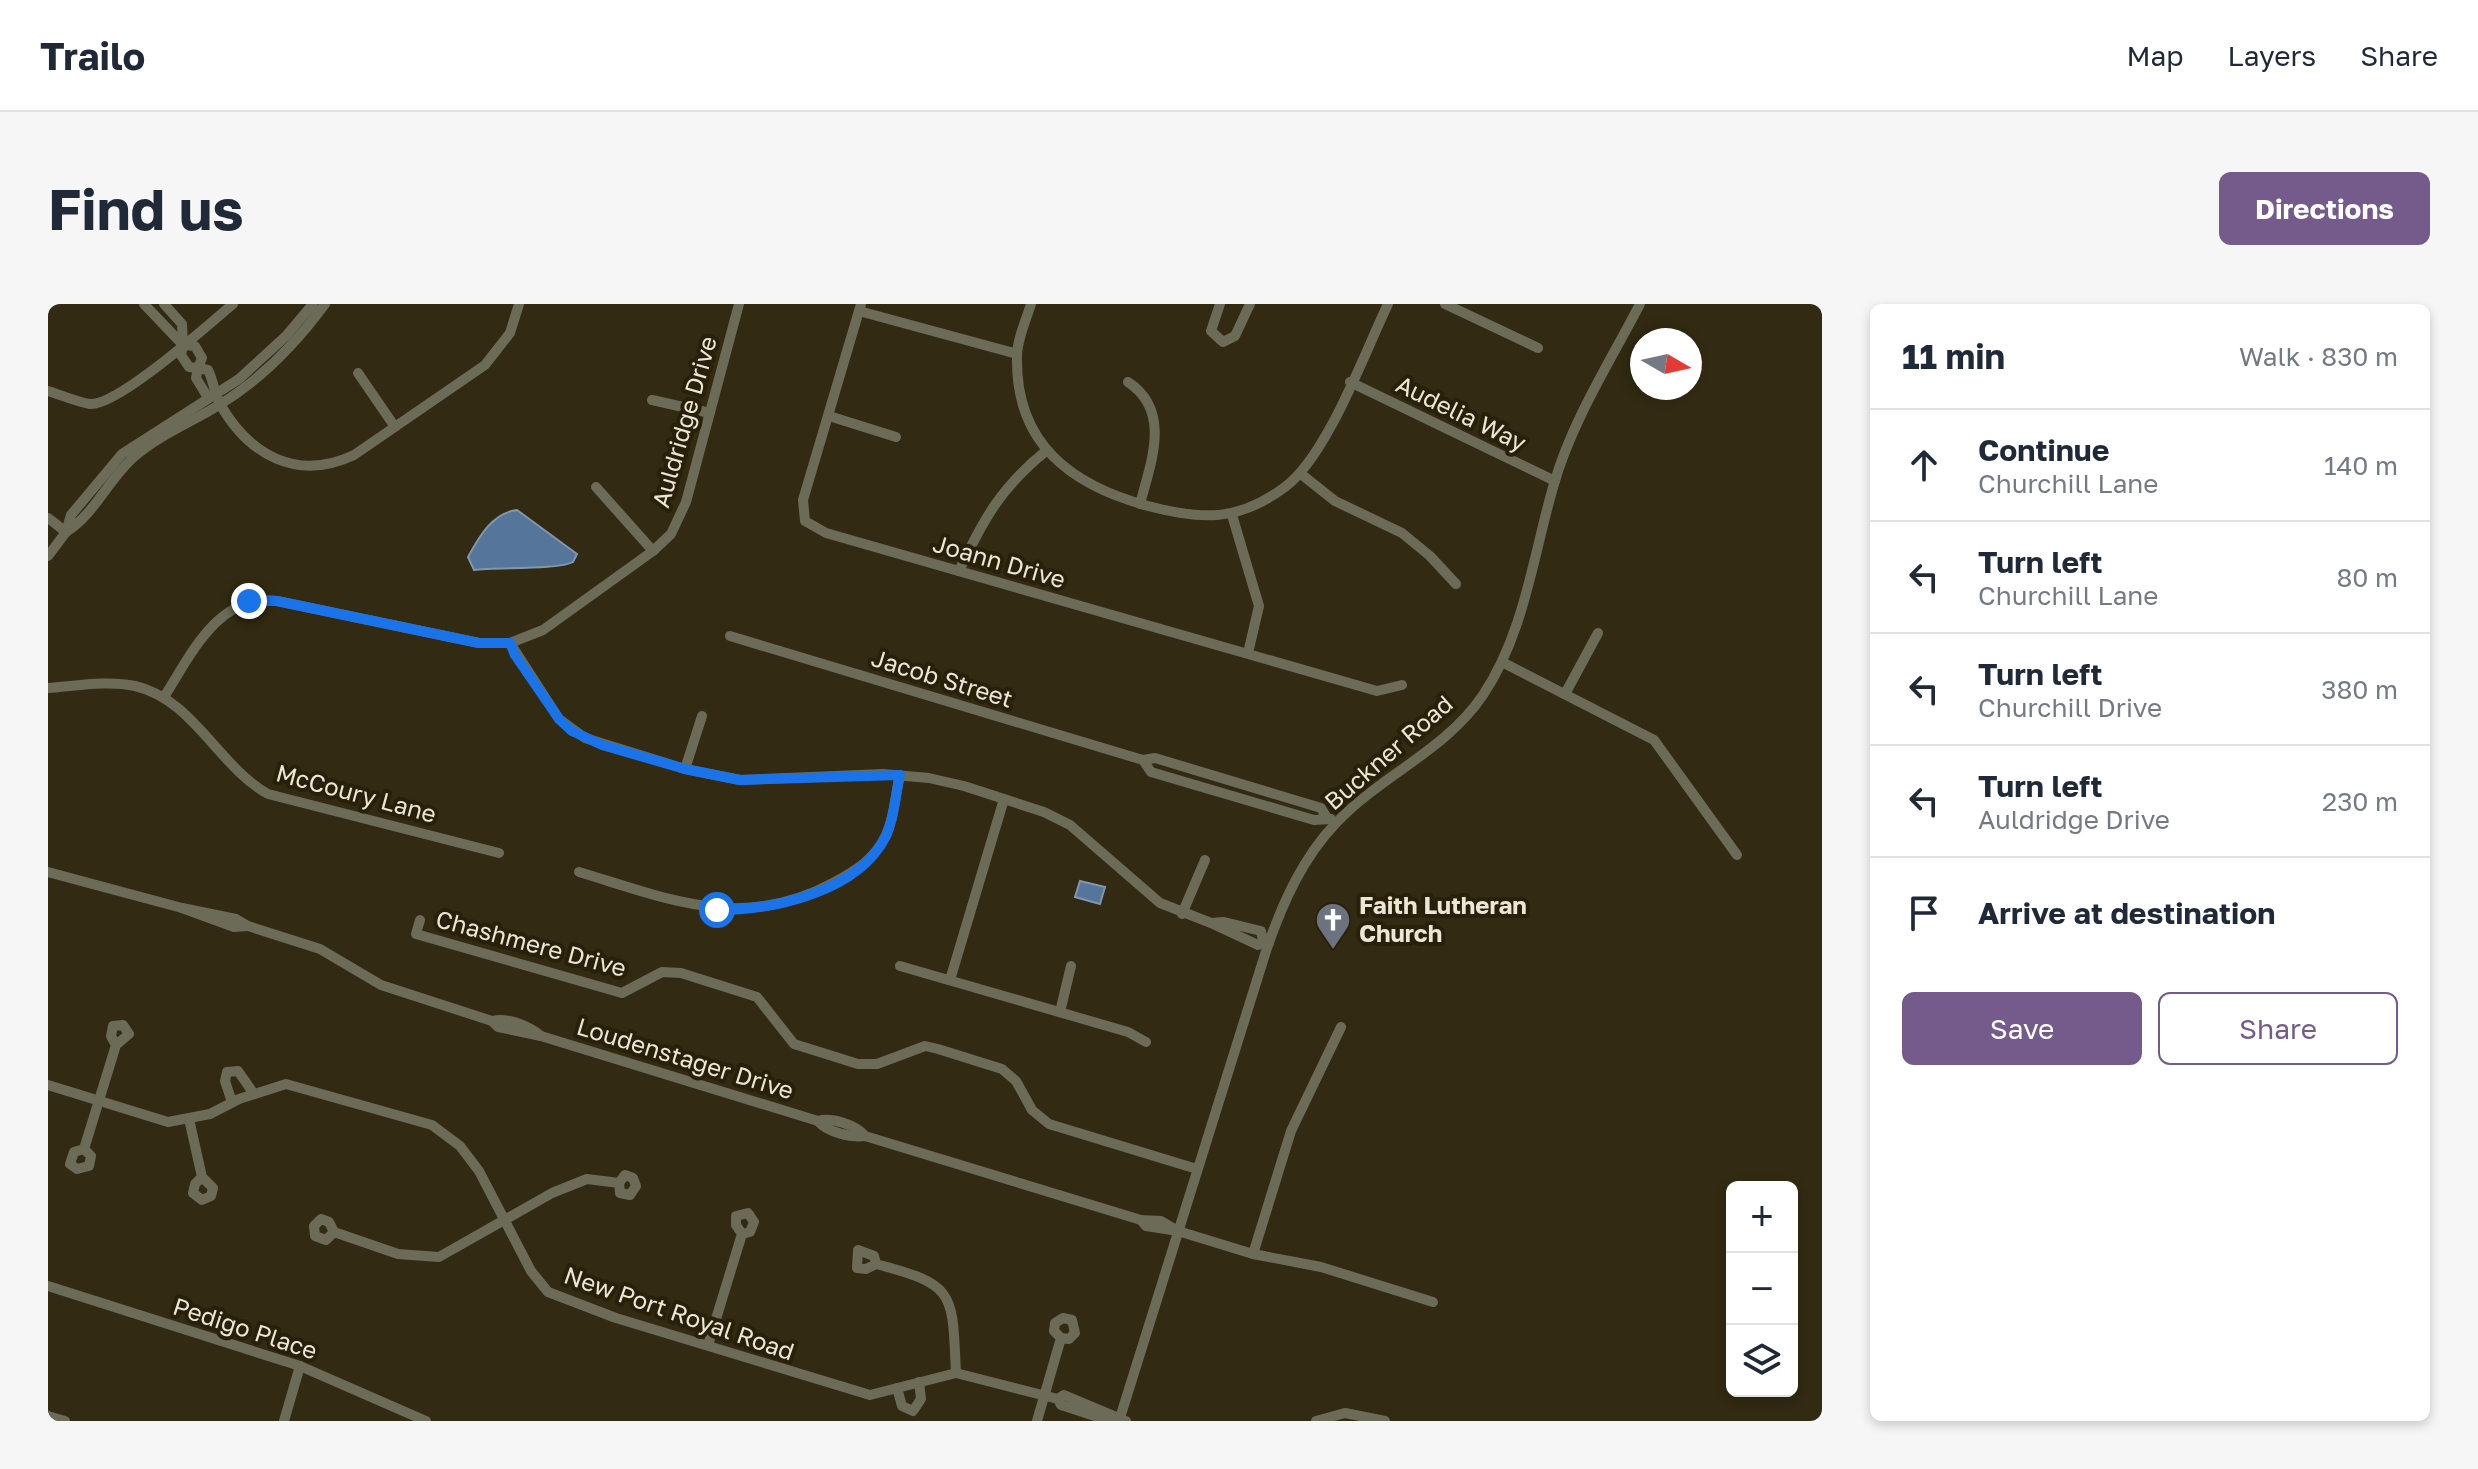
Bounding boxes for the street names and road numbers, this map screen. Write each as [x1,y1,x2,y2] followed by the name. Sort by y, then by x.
[645,333,722,511] street label: Auldridge Drive
[1392,369,1531,457] street label: Audelia Way
[930,528,1069,593] street label: Joann Drive
[868,642,1017,713] street label: Jacob Street
[1318,688,1458,815] street label: Buckner Road
[273,757,440,828] street label: McCoury Lane
[433,903,630,982] street label: Chashmere Drive
[574,1011,797,1104] street label: Loudenstager Drive
[561,1260,798,1366] street label: New Port Royal Road
[170,1291,321,1364] street label: Pedigo Place

